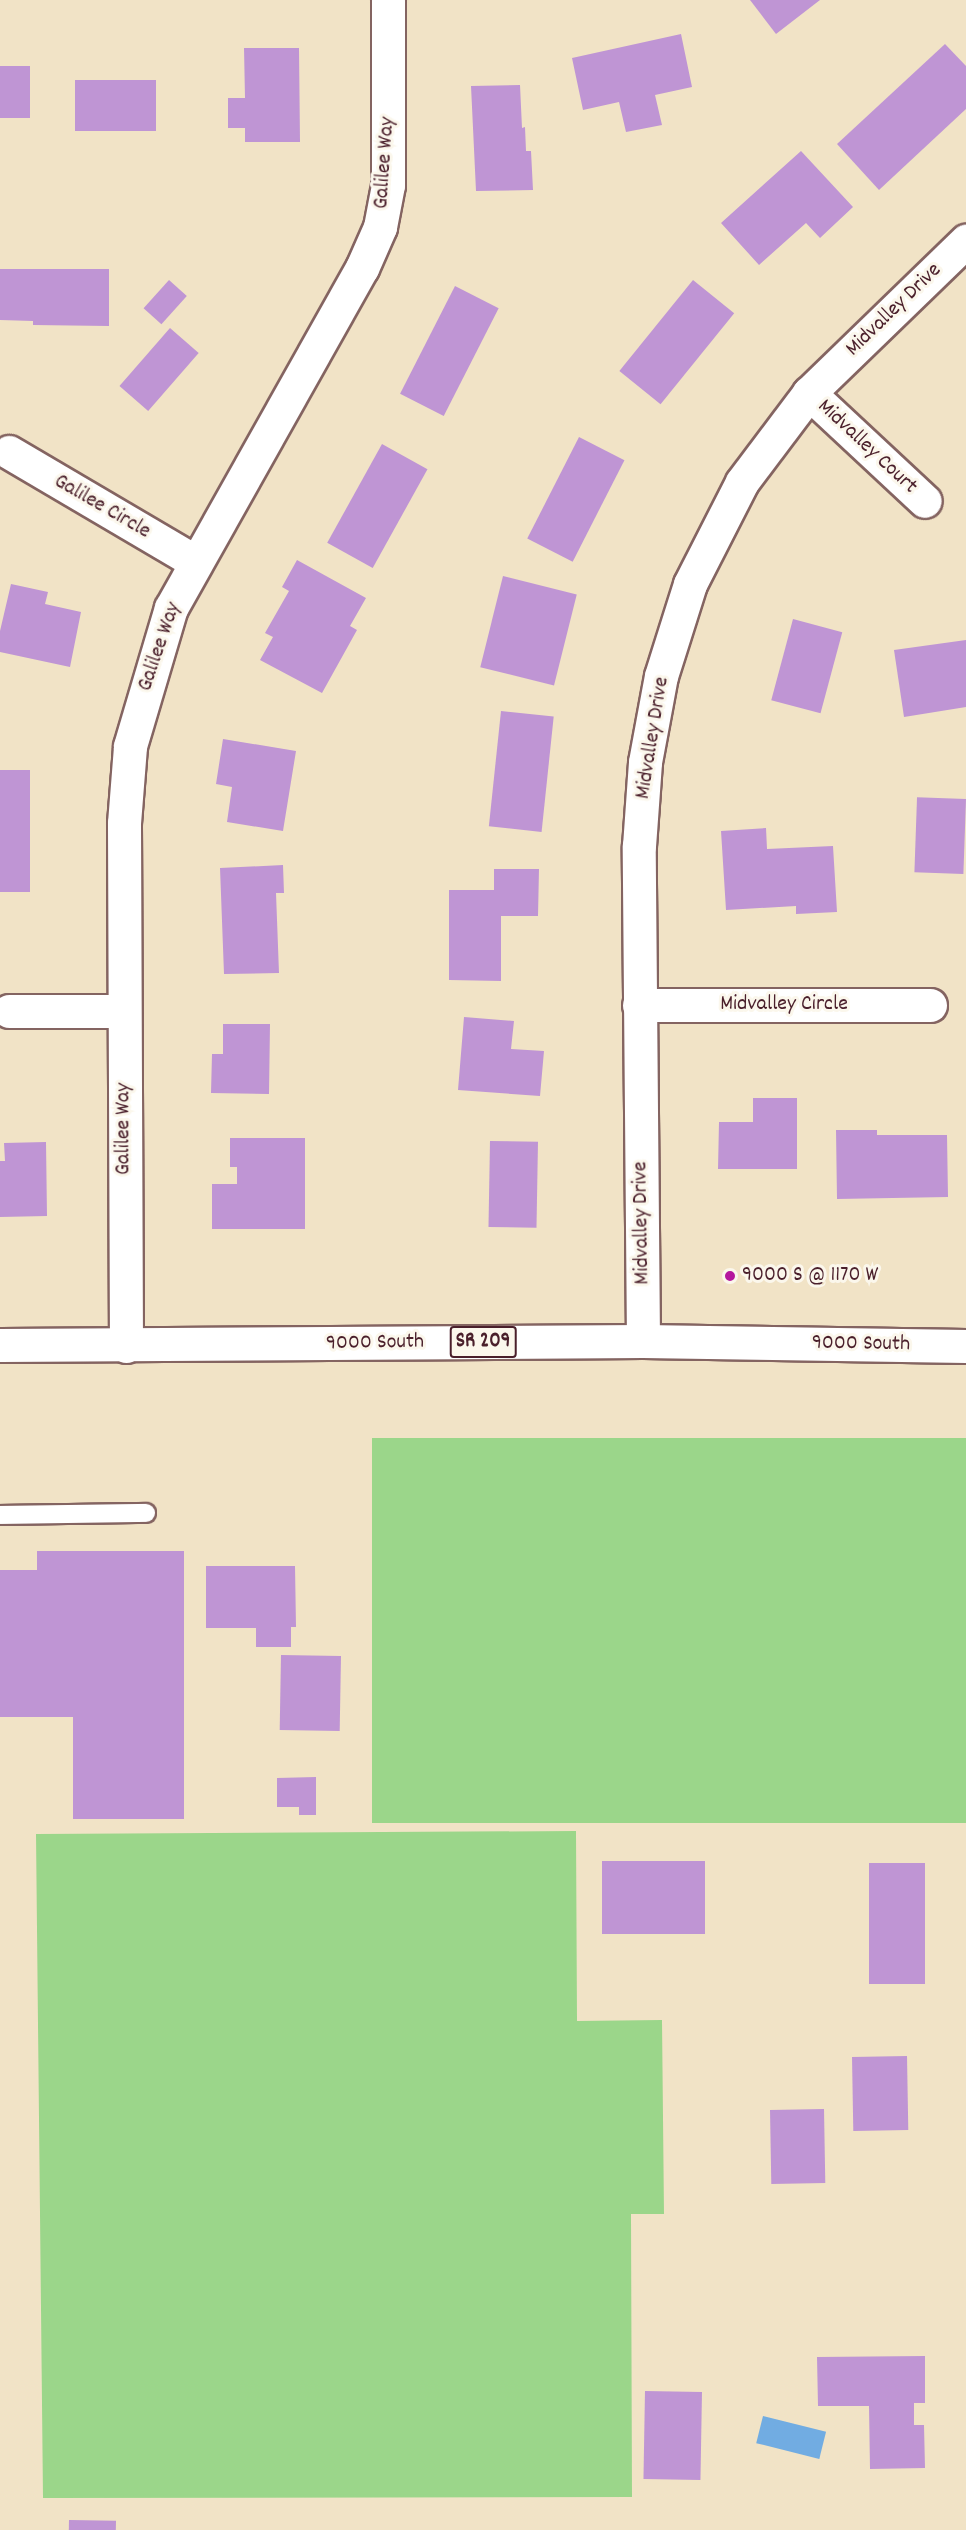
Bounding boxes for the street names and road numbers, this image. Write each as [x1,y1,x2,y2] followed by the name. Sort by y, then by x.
[369,116,401,210] street label: Galilee Way
[841,258,947,362] street label: Midvalley Drive
[811,394,923,500] street label: Midvalley Court
[49,469,155,545] street label: Galilee Circle
[133,599,187,695] street label: Galilee Way
[630,675,676,801] street label: Midvalley Drive
[720,992,848,1018] street label: Midvalley Circle
[111,1083,137,1175] street label: Galilee Way
[628,1161,656,1285] street label: Midvalley Drive
[448,1324,518,1360] road number: SR 209
[326,1329,424,1357] street label: 9000 South
[812,1330,910,1358] street label: 9000 South

